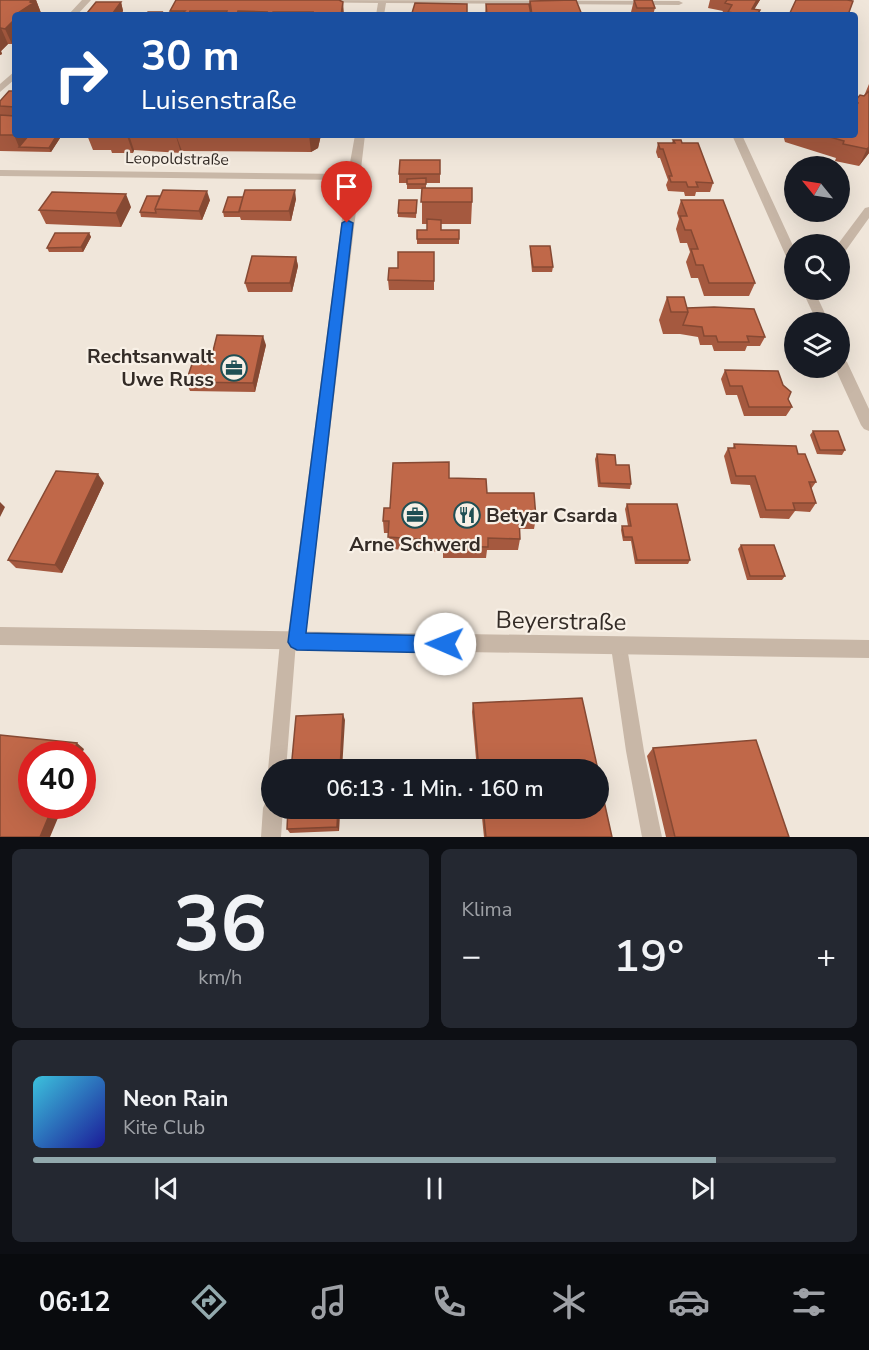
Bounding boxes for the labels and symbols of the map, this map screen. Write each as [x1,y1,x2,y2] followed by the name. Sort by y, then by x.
[125,147,229,171] street label: Leopoldstraße
[784,156,850,222] north arrow
[321,161,372,223] pin
[87,343,214,393] place label: Rechtsanwalt Uwe Russ
[219,353,249,383] office icon: Rechtsanwalt Uwe Russ
[400,500,430,530] office icon: Arne Schwerd
[452,500,482,530] restaurant icon: Betyar Csarda
[486,502,618,529] place label: Betyar Csarda
[349,531,481,558] place label: Arne Schwerd
[495,604,627,638] street label: Beyerstraße
[413,612,477,676] position arrow
[18,741,96,819] speed limit sign: 40

